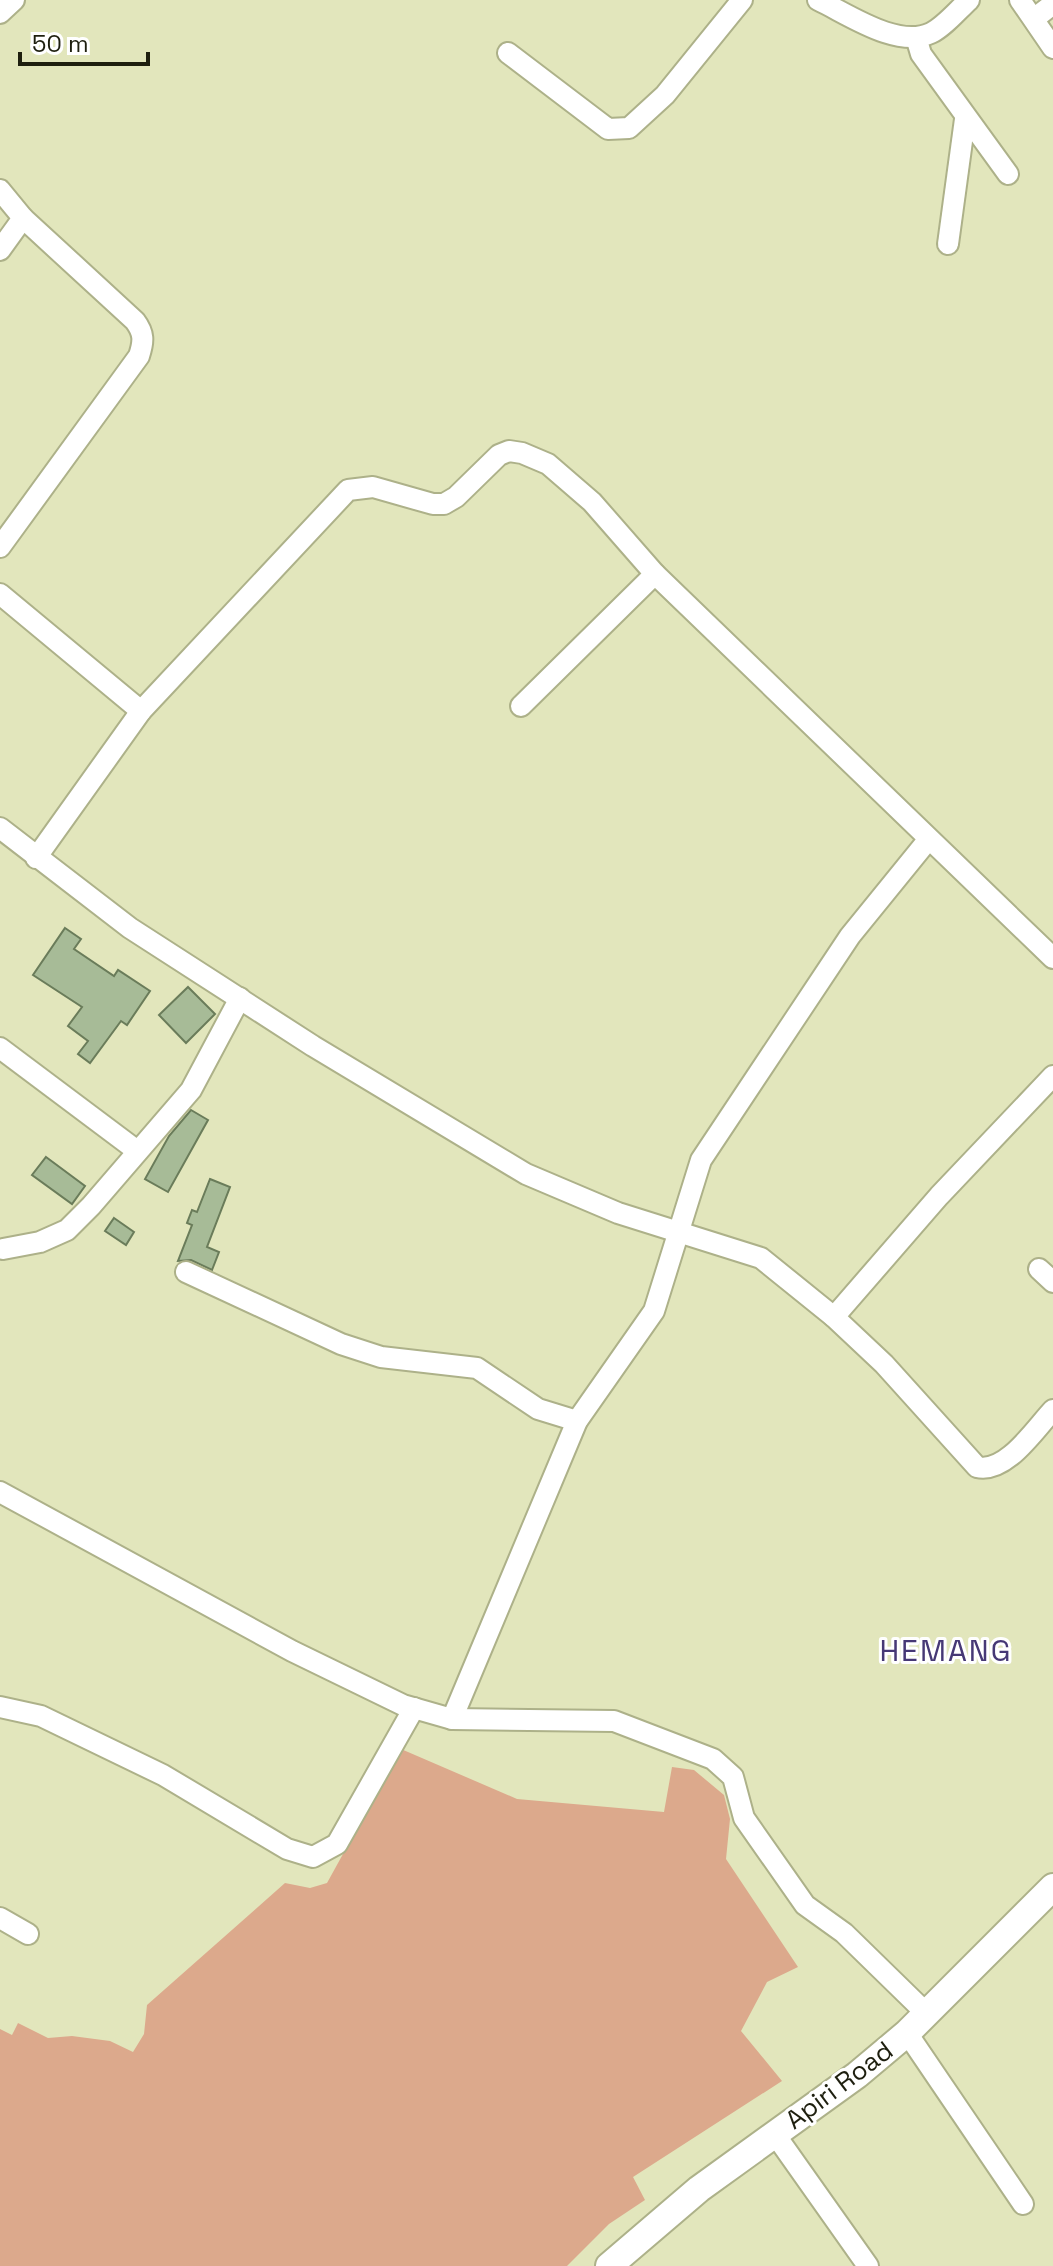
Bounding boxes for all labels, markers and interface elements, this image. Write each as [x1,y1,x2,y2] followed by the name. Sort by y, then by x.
[20,16,148,66] scale bar
[32,28,89,59] text: 50 m
[879,1631,1013,1670] district label: HEMANG
[778,2033,900,2137] street label: Apiri Road

